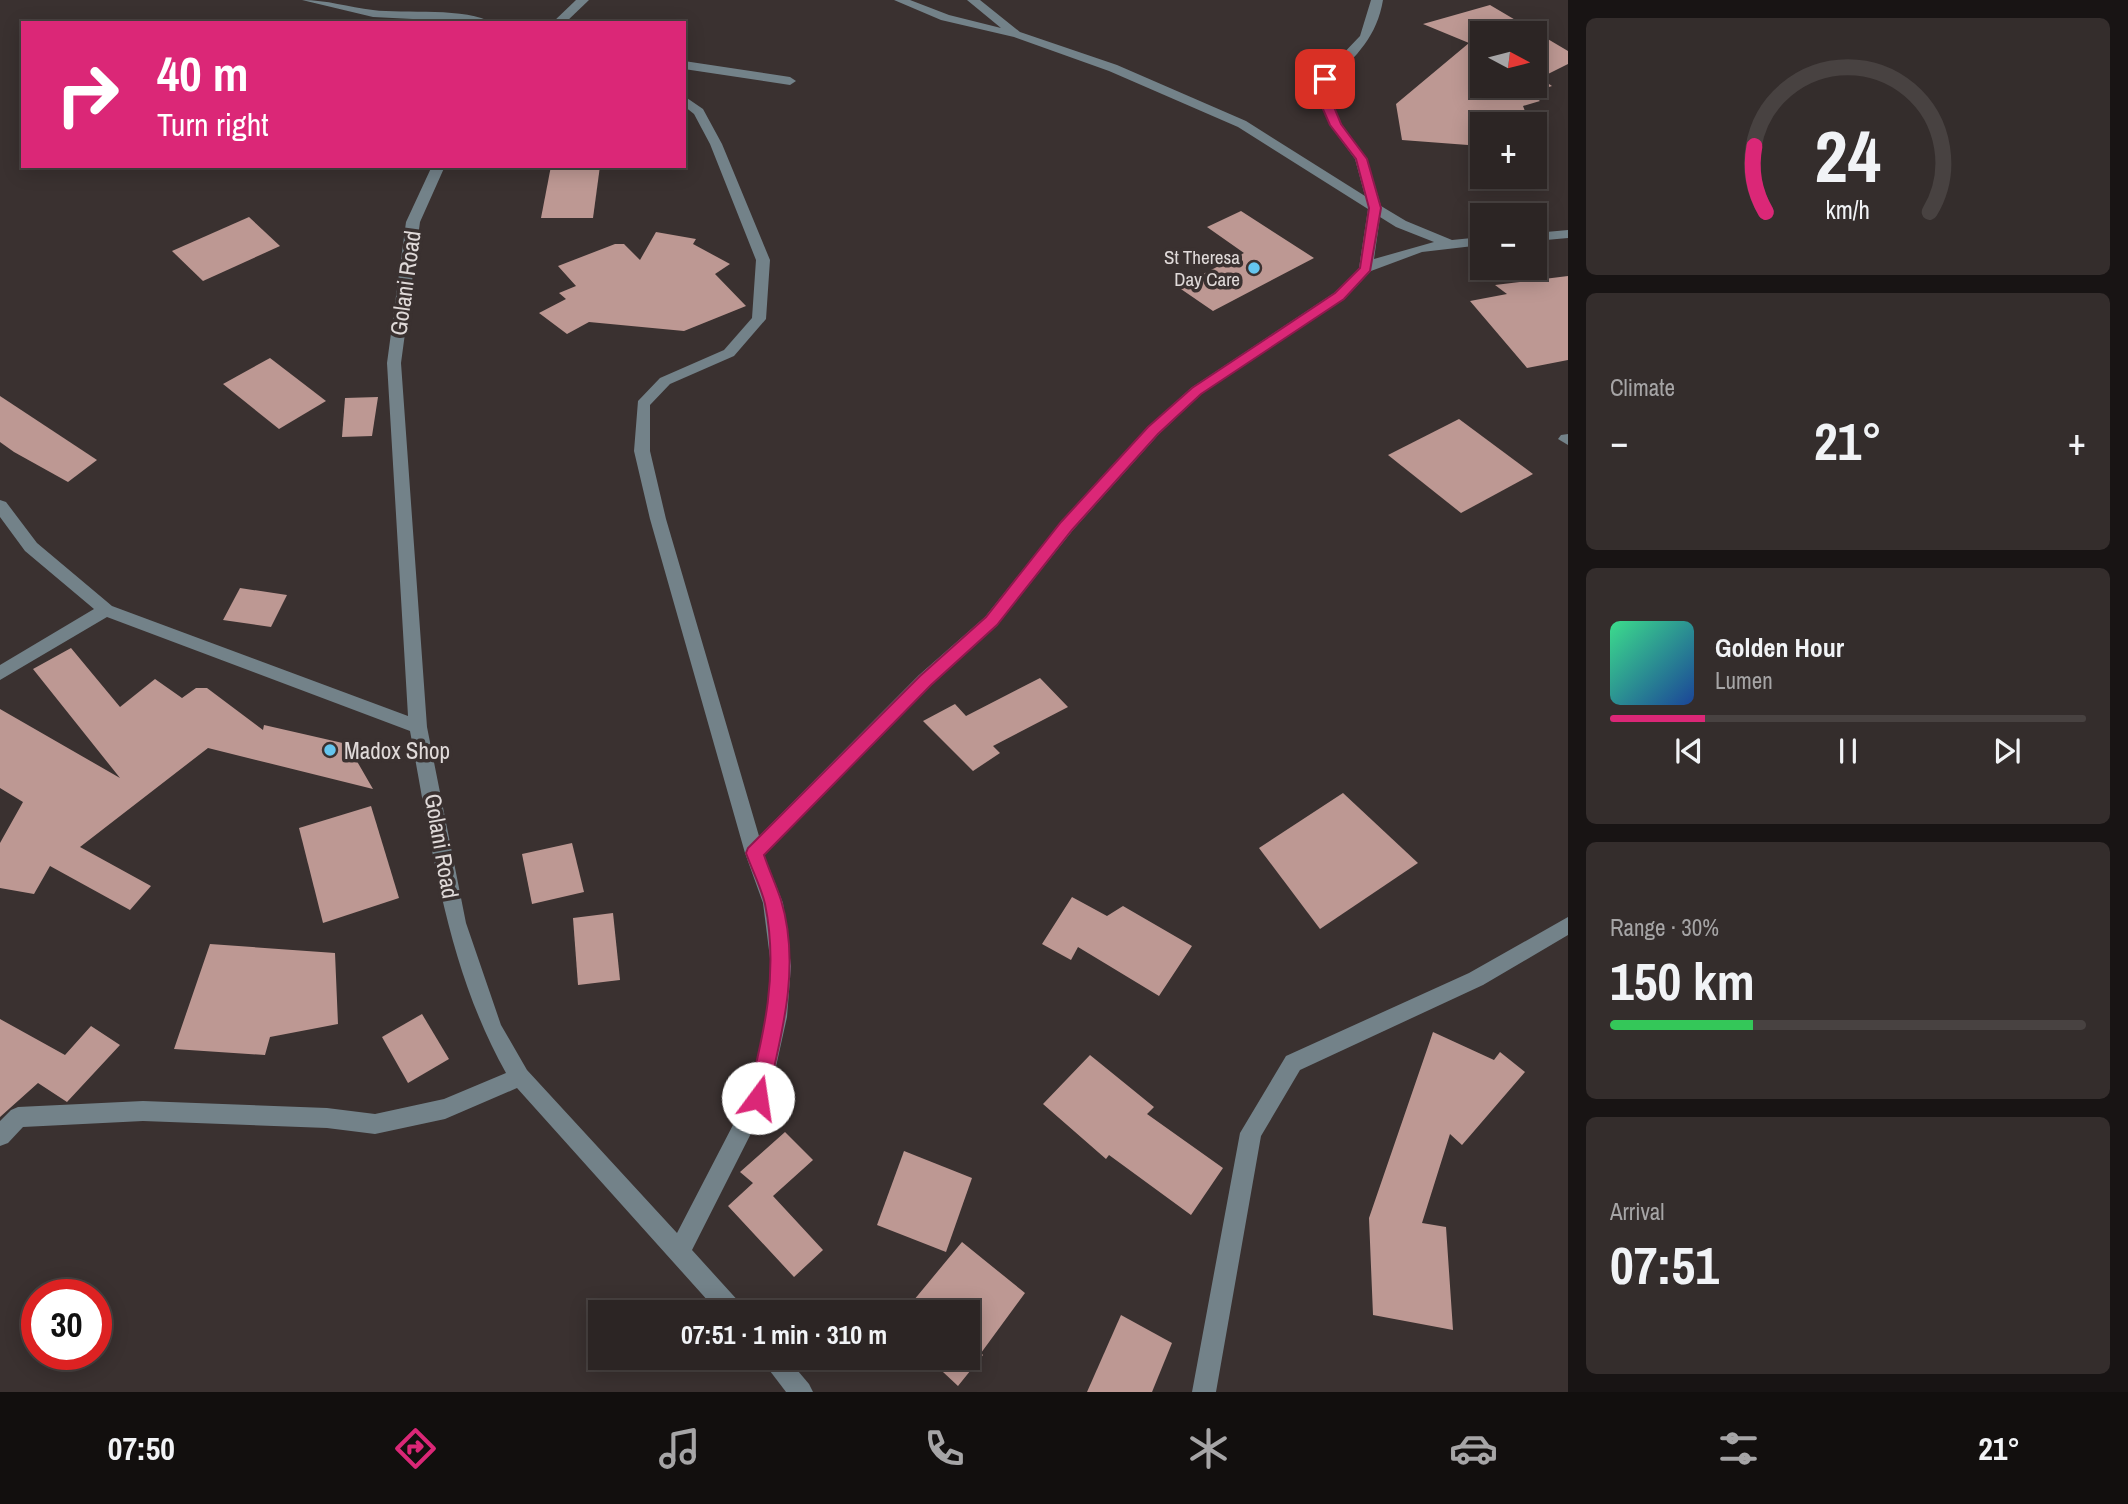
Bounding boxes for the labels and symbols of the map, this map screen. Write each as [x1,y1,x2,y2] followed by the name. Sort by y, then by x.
[1470,21,1547,98] north arrow
[1295,49,1355,109] pin
[382,228,428,338] street label: Golani Road
[1164,244,1240,292] place label: St Theresa Day Care
[1246,260,1262,276] marker: St Theresa Day Care
[344,735,450,766] place label: Madox Shop
[322,742,338,758] marker: Madox Shop
[418,791,466,901] street label: Golani Road
[721,1061,795,1135] position arrow
[21,1279,112,1370] speed limit sign: 30

